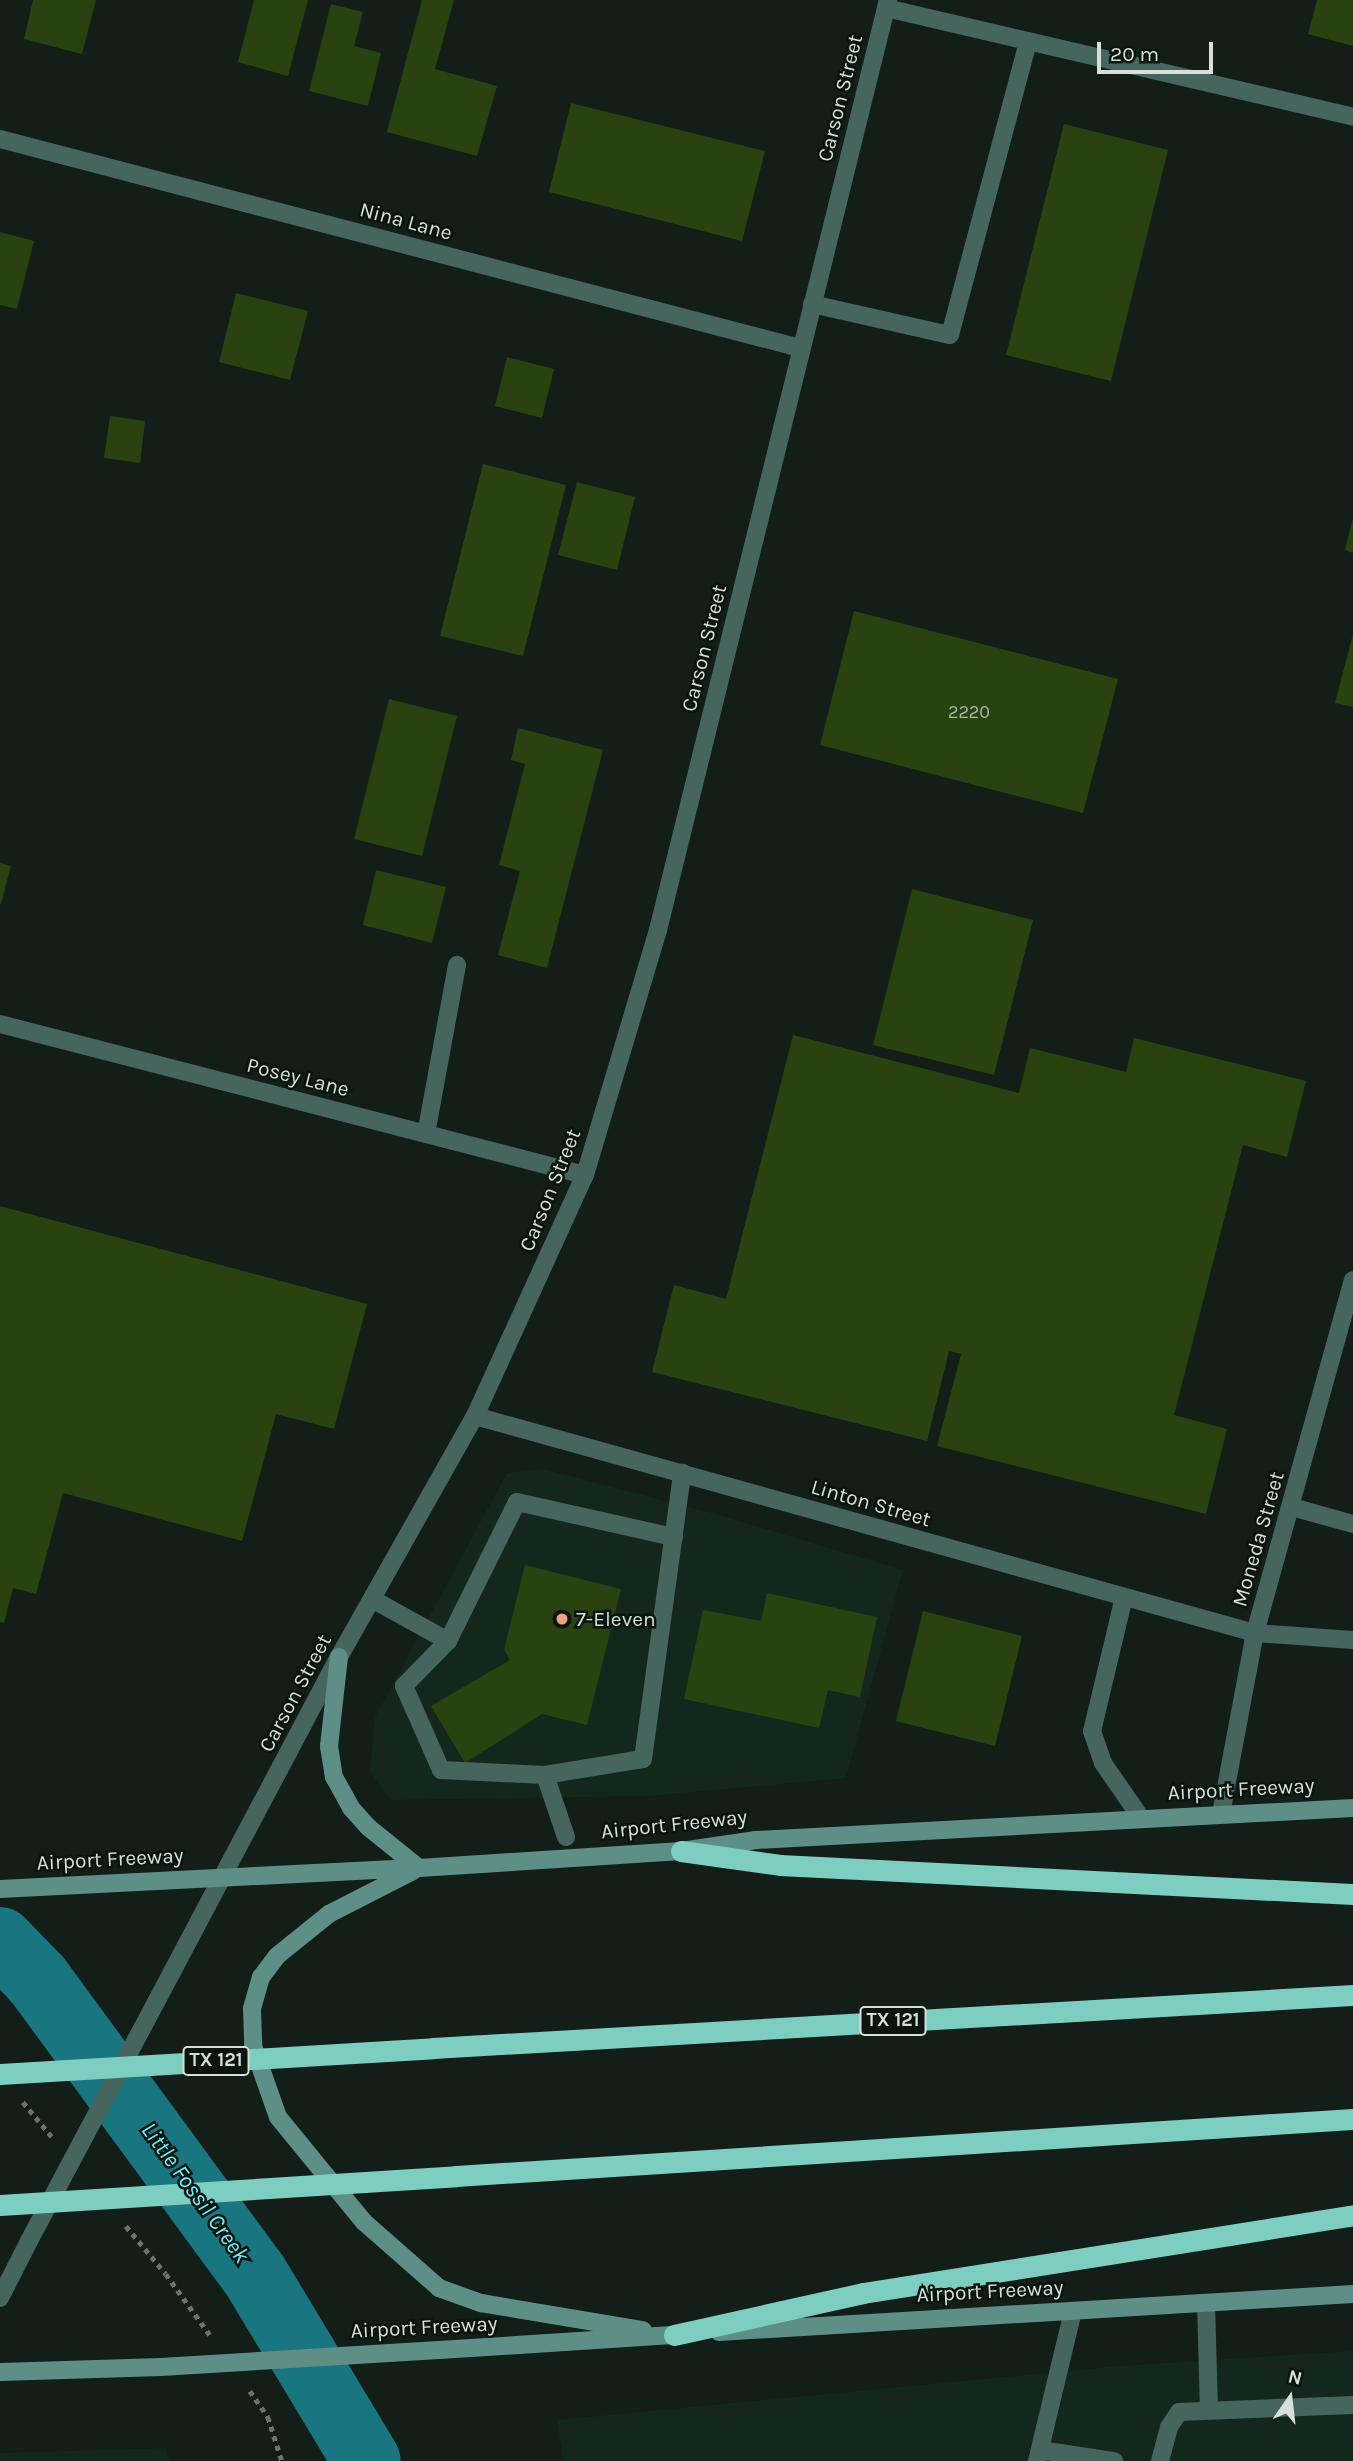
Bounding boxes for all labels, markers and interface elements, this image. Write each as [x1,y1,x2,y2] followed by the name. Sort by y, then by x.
[1101,28,1216,72] scale bar
[812,32,868,164] street label: Carson Street
[1110,42,1159,66] text: 20 m
[357,197,455,245] street label: Nina Lane
[676,582,732,714] street label: Carson Street
[948,701,990,723] house number: 2220
[244,1052,352,1102] street label: Posey Lane
[514,1125,586,1255] street label: Carson Street
[1227,1469,1289,1609] street label: Moneda Street
[808,1474,934,1532] street label: Linton Street
[576,1606,656,1632] place label: 7-Eleven
[554,1611,570,1627] marker: 7-Eleven
[253,1630,337,1756] street label: Carson Street
[1167,1773,1315,1805] street label: Airport Freeway
[600,1804,748,1844] street label: Airport Freeway
[36,1843,184,1875] street label: Airport Freeway
[858,2006,928,2036] road number: TX 121
[181,2046,251,2076] road number: TX 121
[135,2118,255,2268] water label: Little Fossil Creek
[916,2275,1064,2307] street label: Airport Freeway
[350,2311,498,2343] street label: Airport Freeway
[1255,2363,1325,2433] north arrow
[1286,2365,1304,2390] text: N

